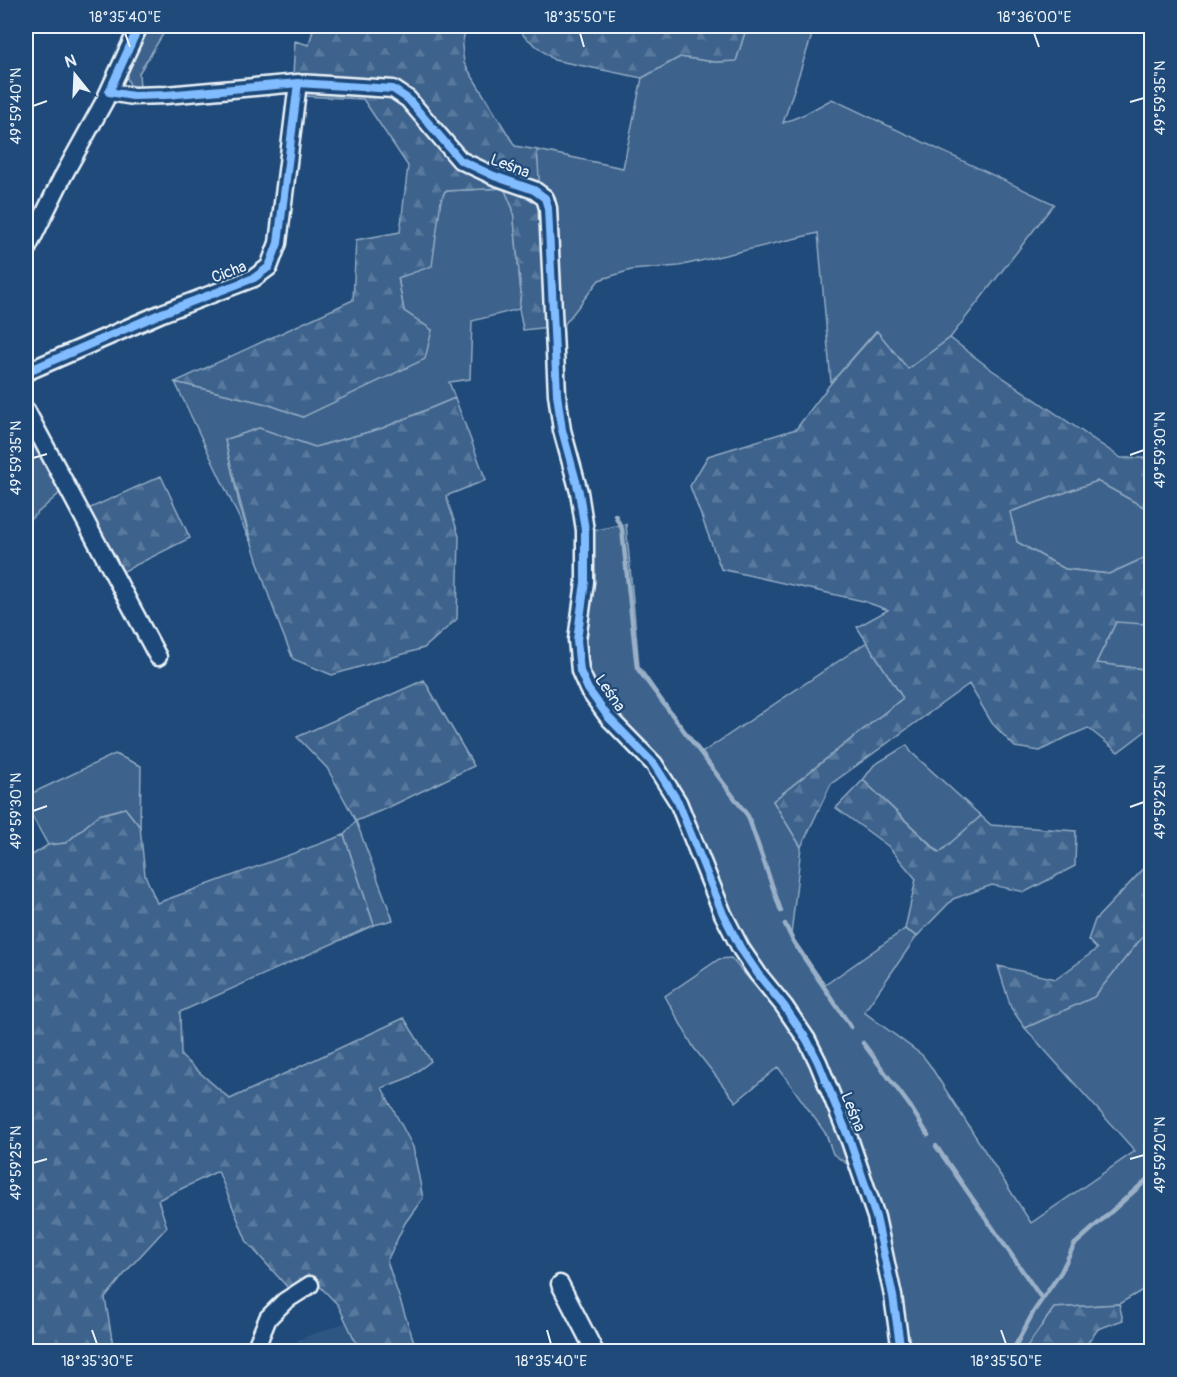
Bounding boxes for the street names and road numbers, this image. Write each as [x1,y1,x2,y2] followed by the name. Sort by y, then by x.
[487,149,533,183] street label: Leśna
[209,256,249,288] street label: Cicha
[590,671,630,715] street label: Leśna
[836,1089,870,1135] street label: Leśna

